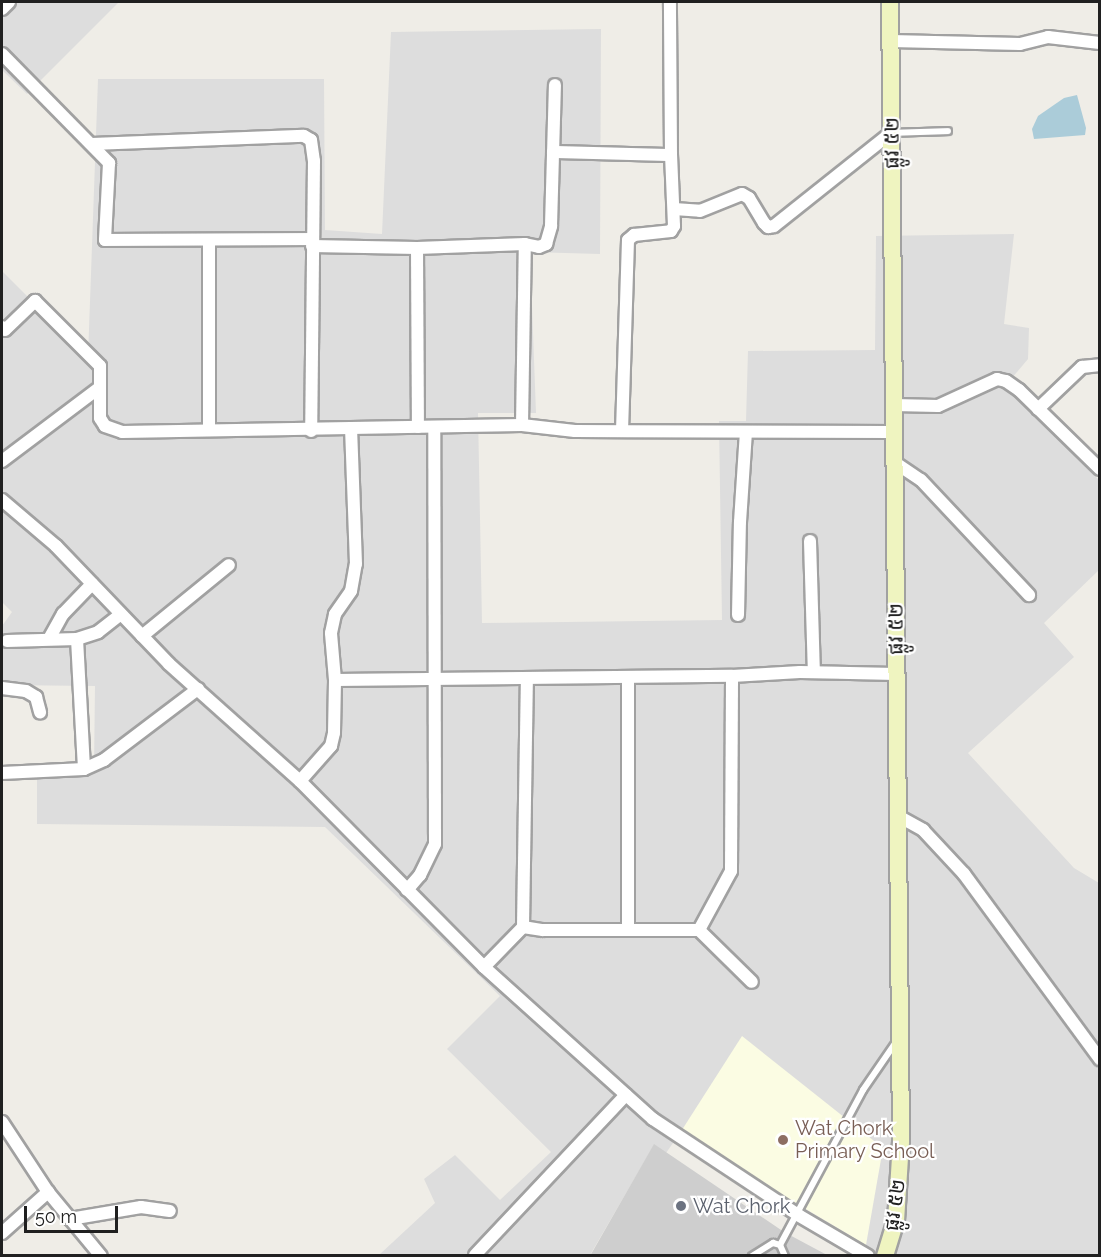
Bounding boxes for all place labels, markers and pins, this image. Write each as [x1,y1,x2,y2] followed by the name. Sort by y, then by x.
[795,1116,935,1163] place label: Wat Chork Primary School
[776,1133,790,1147] marker: Wat Chork Primary School
[693,1194,790,1218] place label: Wat Chork
[674,1199,688,1213] marker: Wat Chork

